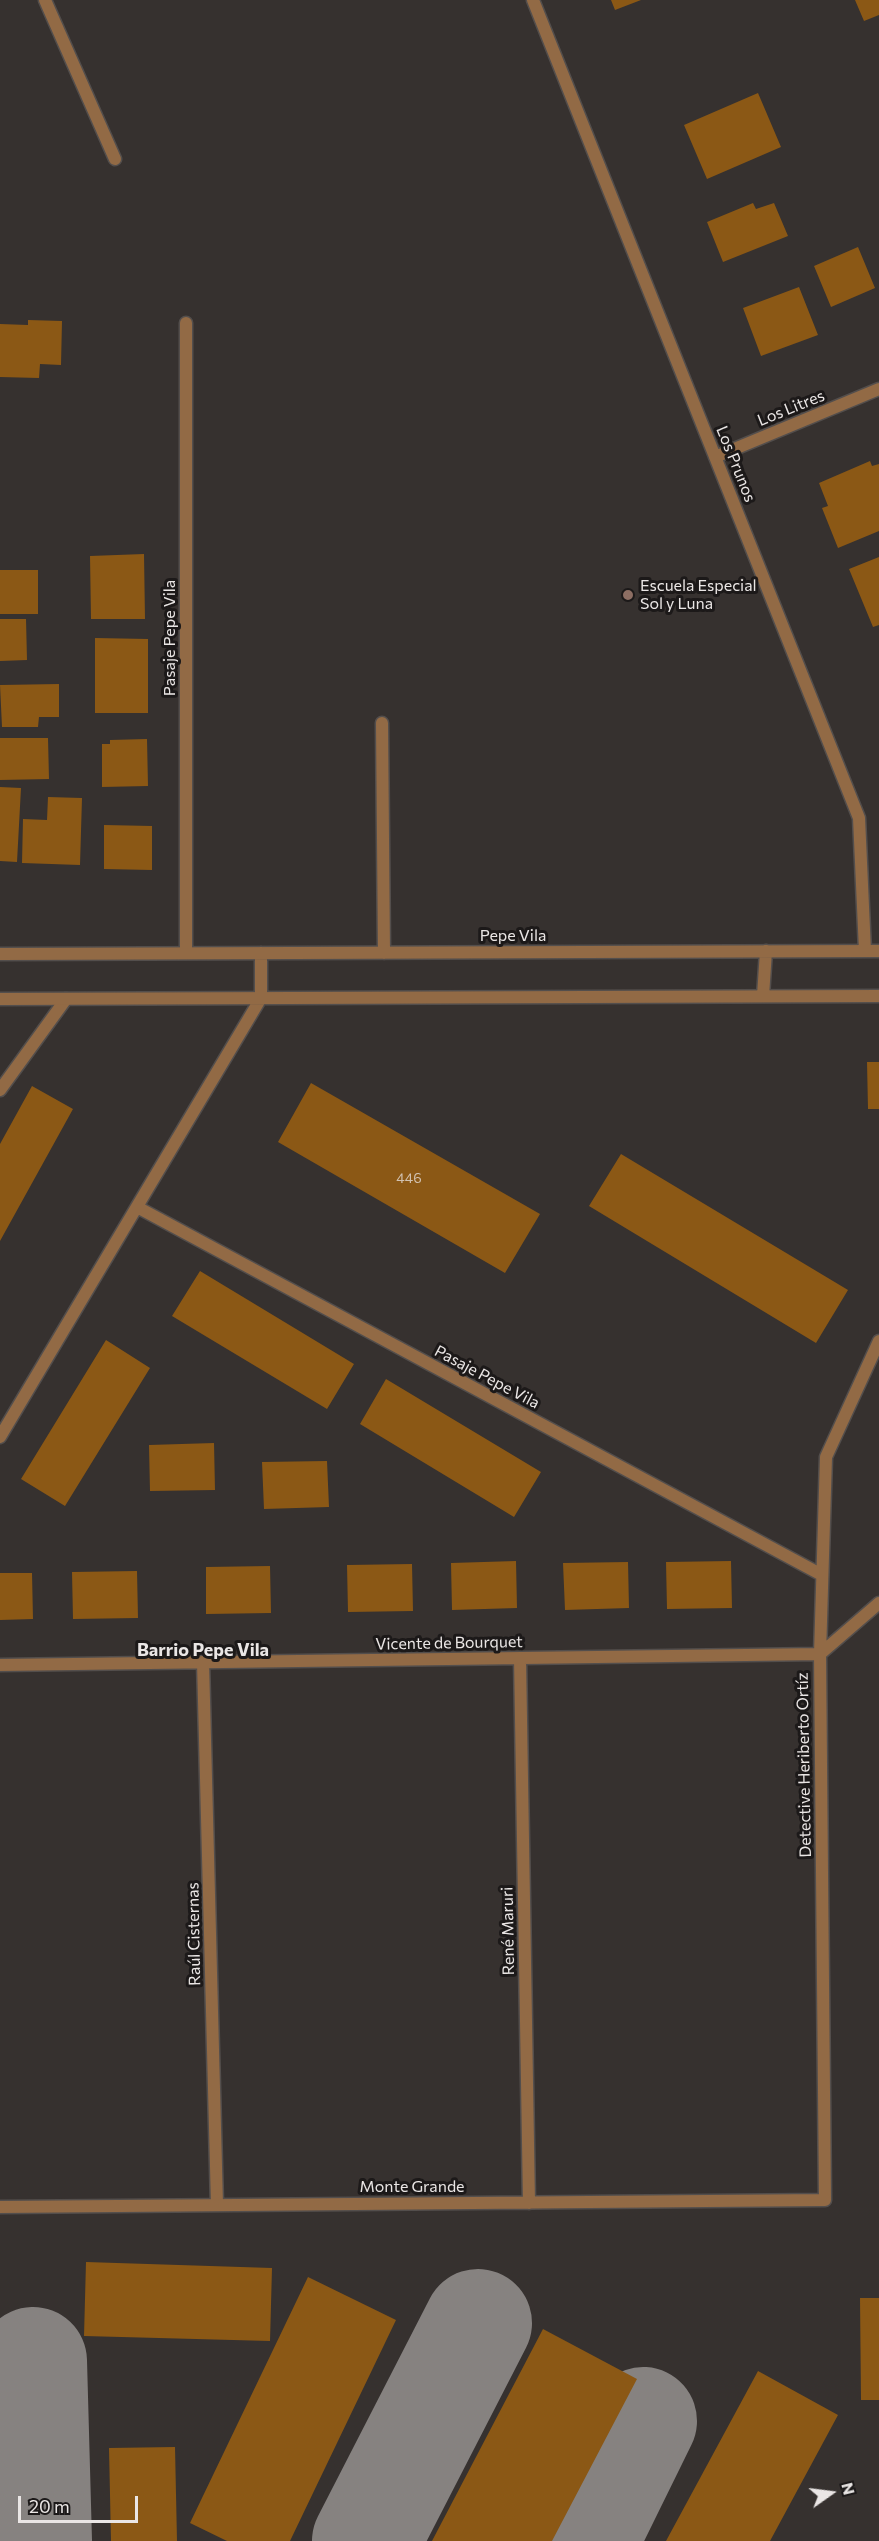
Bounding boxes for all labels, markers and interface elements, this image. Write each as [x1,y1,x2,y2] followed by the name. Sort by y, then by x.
[755,386,827,430] street label: Los Litres
[712,423,760,505] street label: Los Prunos
[640,576,757,614] place label: Escuela Especial Sol y Luna
[160,580,180,696] street label: Pasaje Pepe Vila
[621,588,635,602] marker: Escuela Especial Sol y Luna
[480,926,546,946] street label: Pepe Vila
[396,1170,422,1186] house number: 446
[431,1341,543,1413] street label: Pasaje Pepe Vila
[375,1632,523,1654] street label: Vicente de Bourquet
[137,1639,269,1661] district label: Barrio Pepe Vila
[793,1672,815,1858] street label: Detective Heriberto Ortíz
[183,1882,205,1986] street label: Raúl Cisternas
[498,1887,518,1975] street label: René Maruri
[359,2177,465,2197] street label: Monte Grande
[801,2463,861,2523] north arrow
[838,2480,860,2497] text: N
[21,2484,141,2522] scale bar
[29,2495,70,2517] text: 20 m

